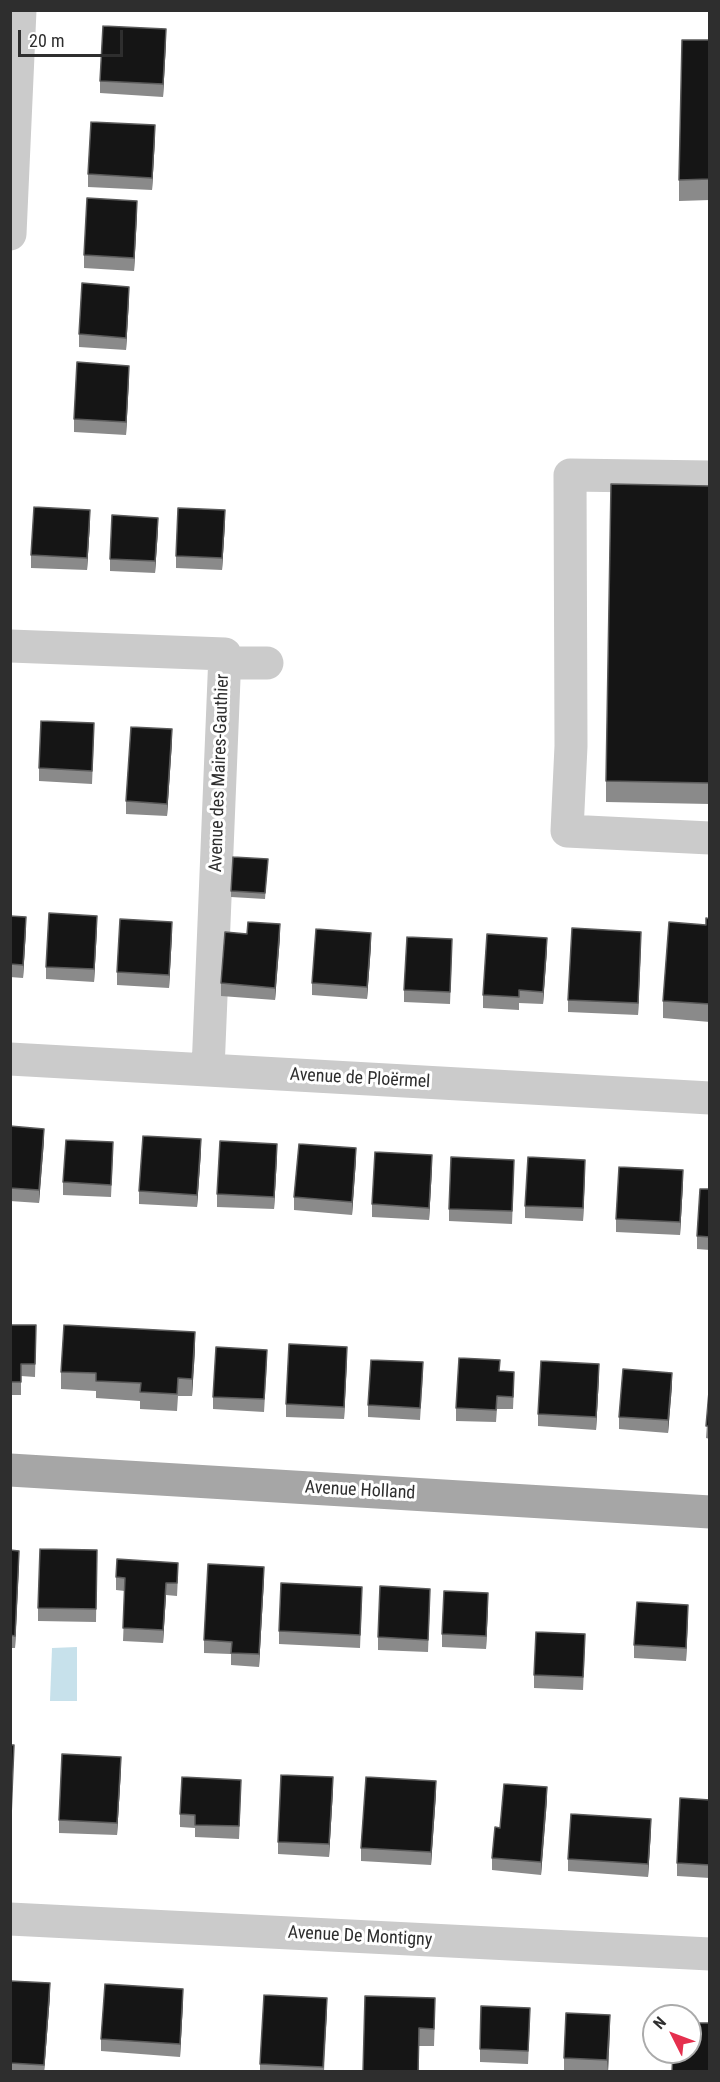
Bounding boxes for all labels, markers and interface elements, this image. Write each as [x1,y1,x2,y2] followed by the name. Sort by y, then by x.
[21,18,126,56] scale bar
[29,30,64,51] text: 20 m
[206,673,234,873] street label: Avenue des Maires-Gauthier
[289,1065,431,1093] street label: Avenue de Ploërmel
[304,1477,416,1505] street label: Avenue Holland
[287,1922,433,1952] street label: Avenue De Montigny
[642,2004,702,2064] north arrow
[649,2013,670,2033] text: N

